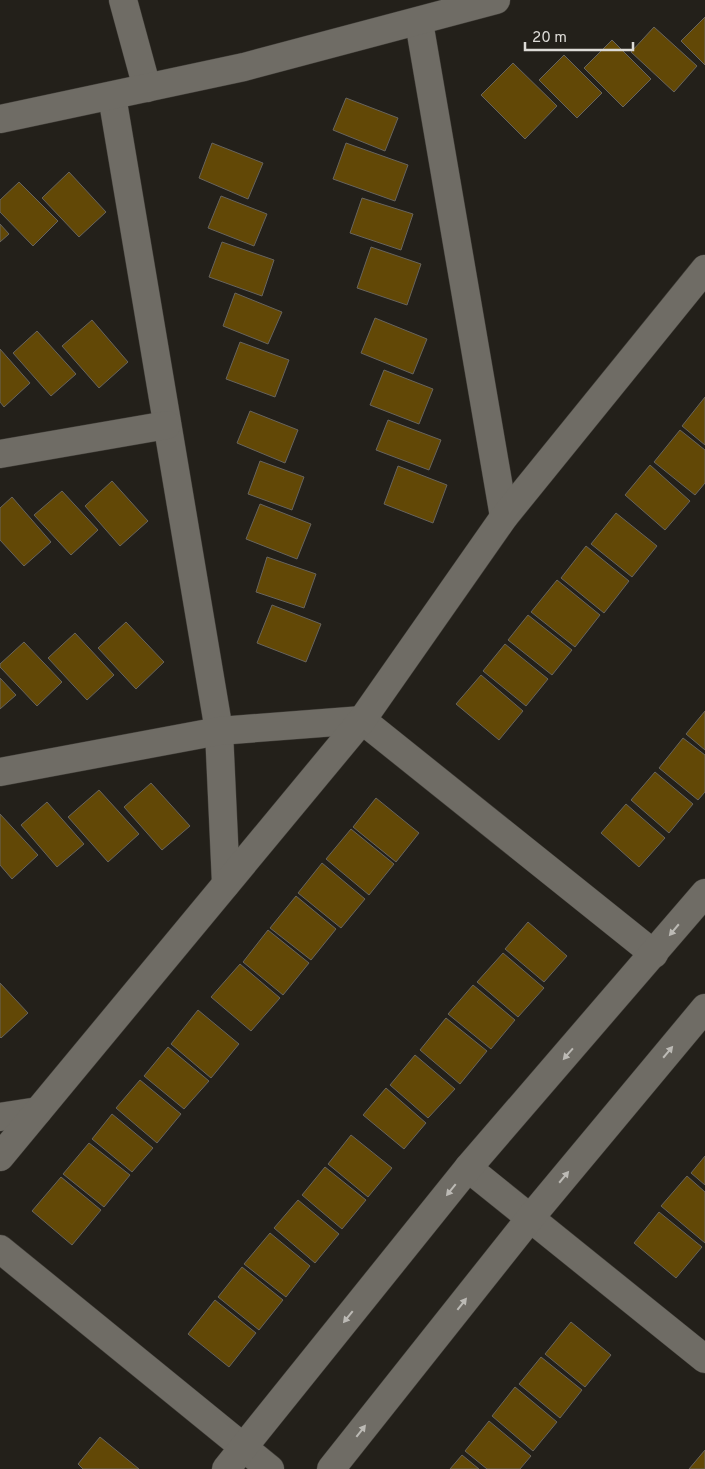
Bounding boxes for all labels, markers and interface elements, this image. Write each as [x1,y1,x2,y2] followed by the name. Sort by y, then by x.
[525,20,632,52] scale bar
[532,29,567,48] text: 20 m
[668,924,679,937] one-way arrow
[663,1046,674,1059] one-way arrow
[562,1047,573,1060] one-way arrow
[559,1171,570,1184] one-way arrow
[445,1183,456,1196] one-way arrow
[457,1297,468,1310] one-way arrow
[343,1310,354,1323] one-way arrow
[356,1425,367,1438] one-way arrow

